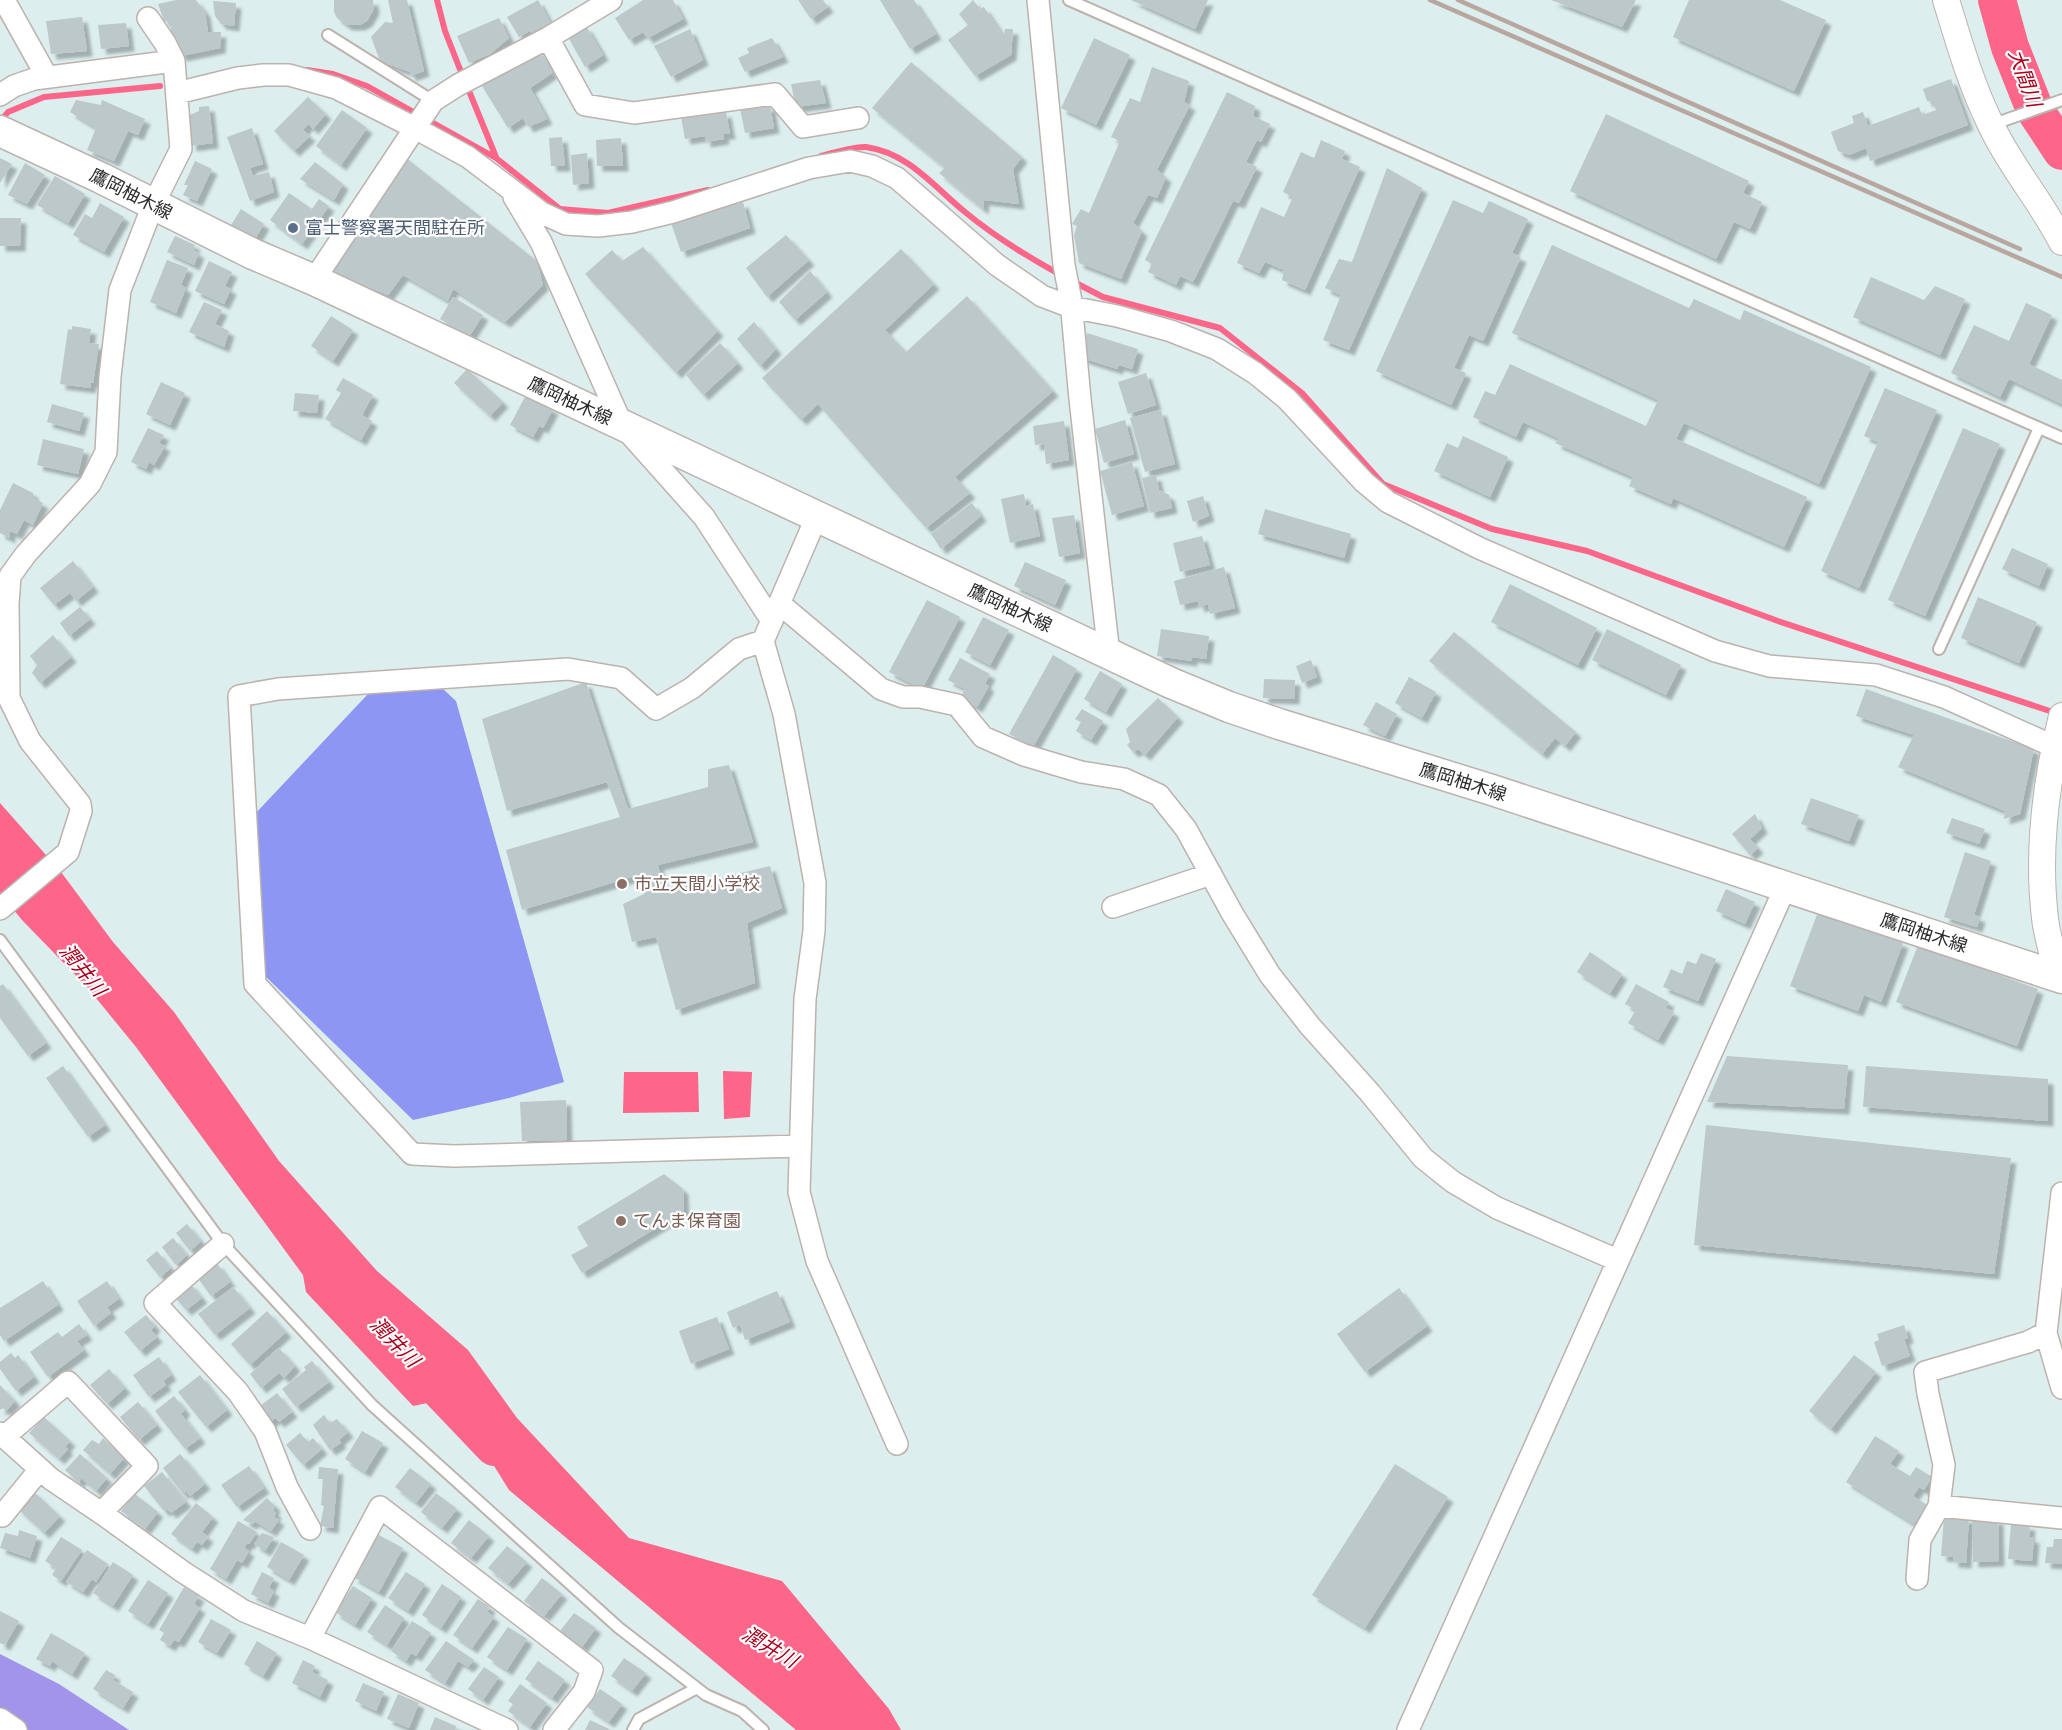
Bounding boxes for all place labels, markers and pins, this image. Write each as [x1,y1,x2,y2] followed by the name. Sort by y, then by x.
[305,216,485,239] place label: 富士警察署天間駐在所
[286,221,300,235] marker: 富士警察署天間駐在所
[634,872,760,895] place label: 市立天間小学校
[615,877,629,891] marker: 市立天間小学校
[633,1209,741,1232] place label: てんま保育園
[614,1214,628,1228] marker: てんま保育園

